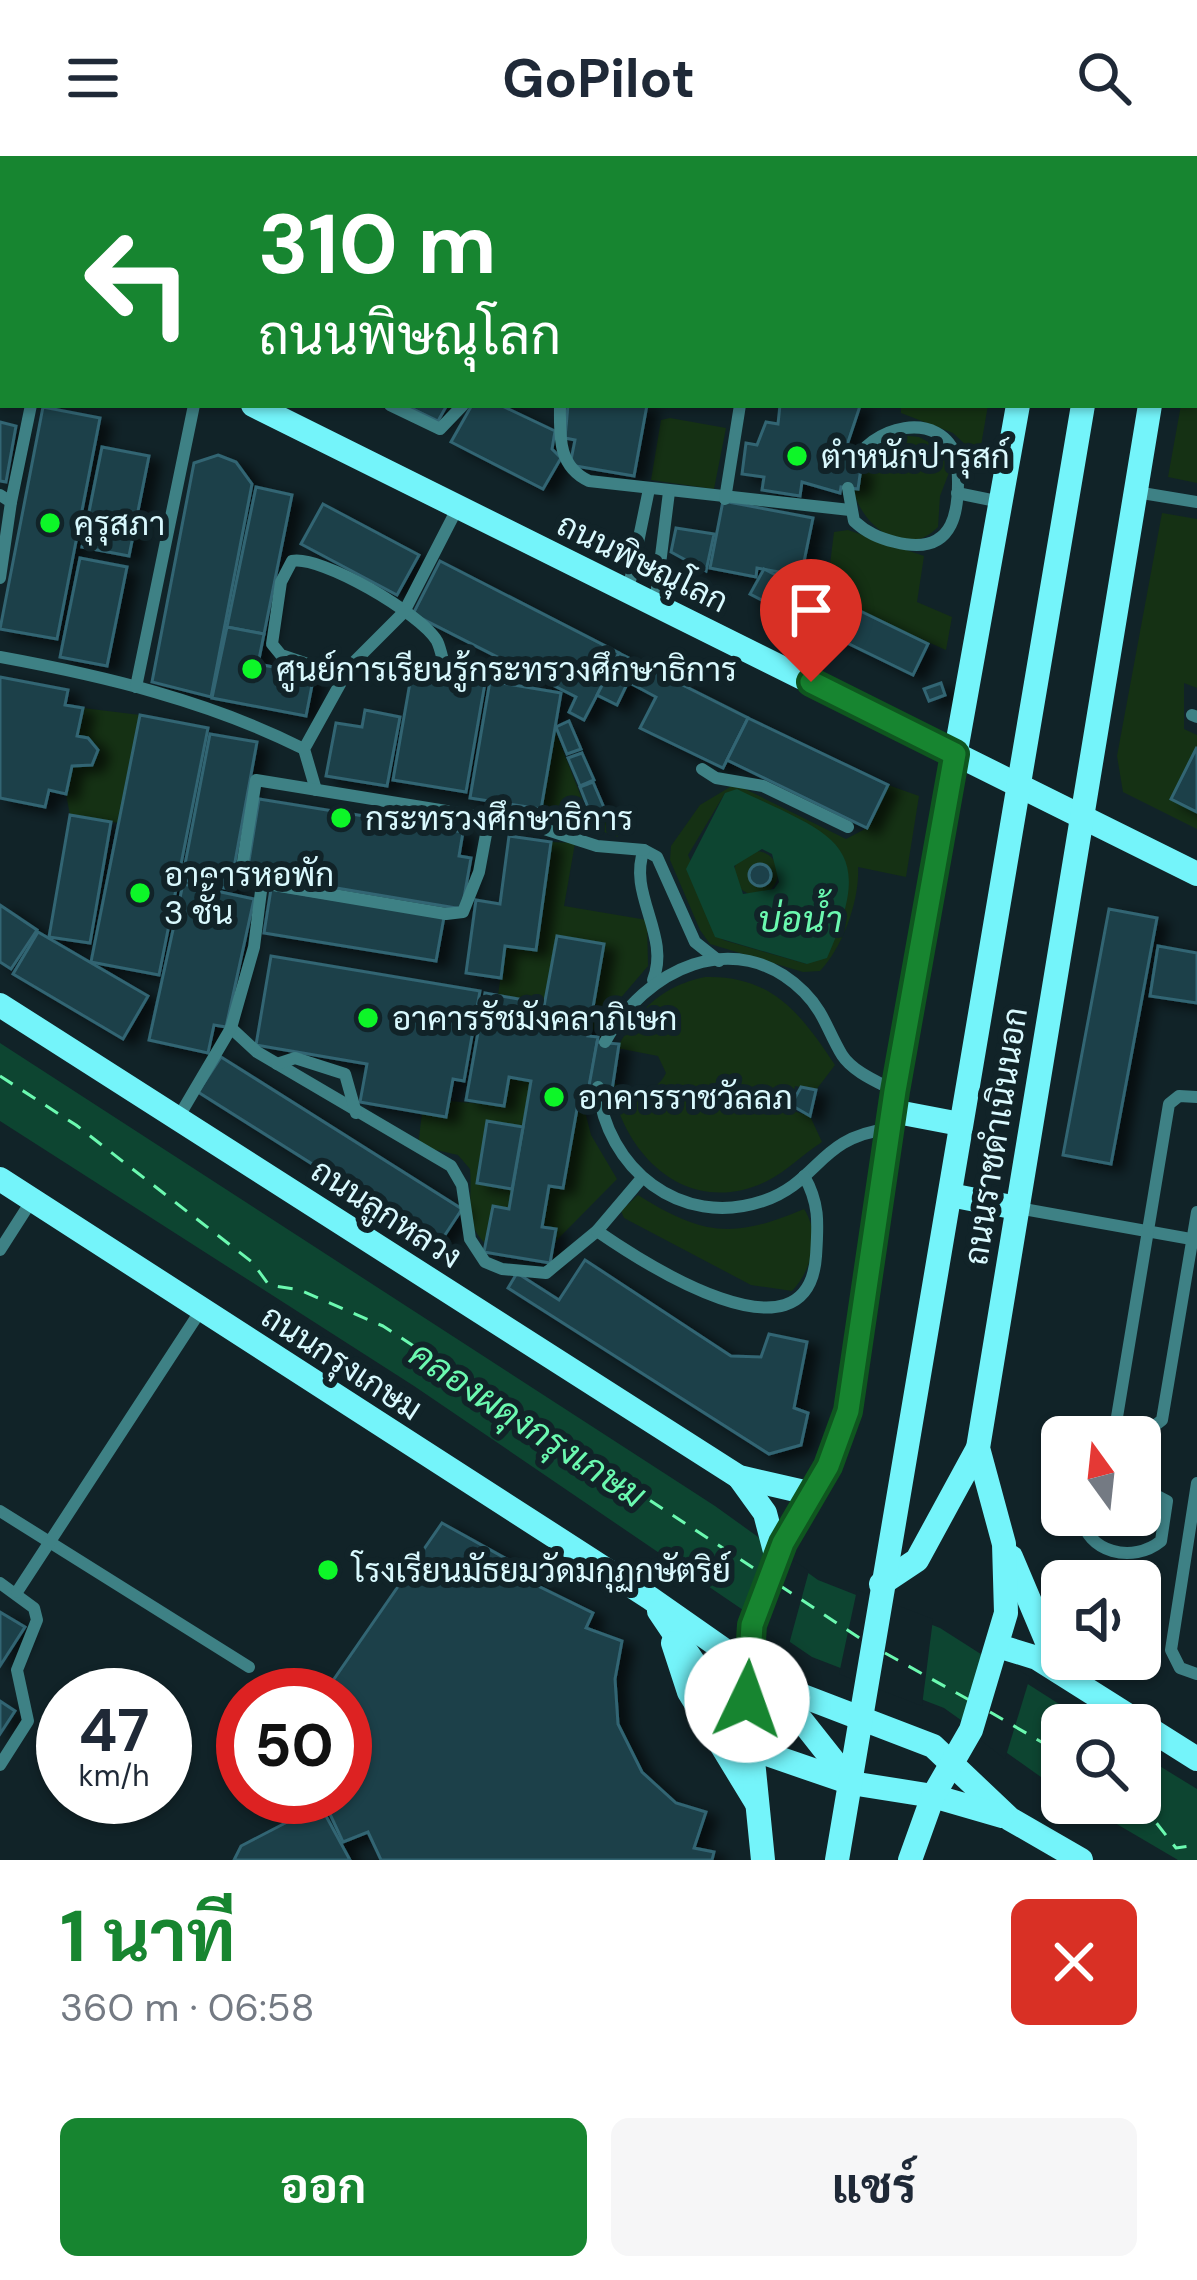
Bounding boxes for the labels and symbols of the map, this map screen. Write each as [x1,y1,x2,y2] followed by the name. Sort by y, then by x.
[821,435,1010,479] place label: ตำหนักปารุสก์
[784,443,810,469] marker: ตำหนักปารุสก์
[74,502,165,546] place label: คุรุสภา
[550,502,736,623] street label: ถนนพิษณุโลก
[37,510,63,536] marker: คุรุสภา
[760,559,862,682] pin
[276,648,737,692] place label: ศูนย์การเรียนรู้กระทรวงศึกษาธิการ
[239,656,265,682] marker: ศูนย์การเรียนรู้กระทรวงศึกษาธิการ
[365,797,633,840] place label: กระทรวงศึกษาธิการ
[328,805,354,831] marker: กระทรวงศึกษาธิการ
[164,853,334,934] place label: อาคารหอพัก 3 ชั้น
[127,880,153,906] marker: อาคารหอพัก 3 ชั้น
[758,888,842,943] water label: บ่อน้ำ
[392,997,677,1040] place label: อาคารรัชมังคลาภิเษก
[954,1004,1037,1268] street label: ถนนราชดำเนินนอก
[355,1005,381,1031] marker: อาคารรัชมังคลาภิเษก
[578,1076,793,1119] place label: อาคารราชวัลลภ
[541,1084,567,1110] marker: อาคารราชวัลลภ
[303,1149,470,1279] street label: ถนนลูกหลวง
[253,1295,430,1431] street label: ถนนกรุงเกษม
[400,1330,655,1519] water label: คลองผดุงกรุงเกษม
[1041,1416,1161,1536] north arrow
[350,1549,731,1593] place label: โรงเรียนมัธยมวัดมกุฏกษัตริย์
[315,1557,341,1583] marker: โรงเรียนมัธยมวัดมกุฏกษัตริย์
[684,1637,810,1763] position arrow
[216,1668,372,1824] speed limit sign: 50

